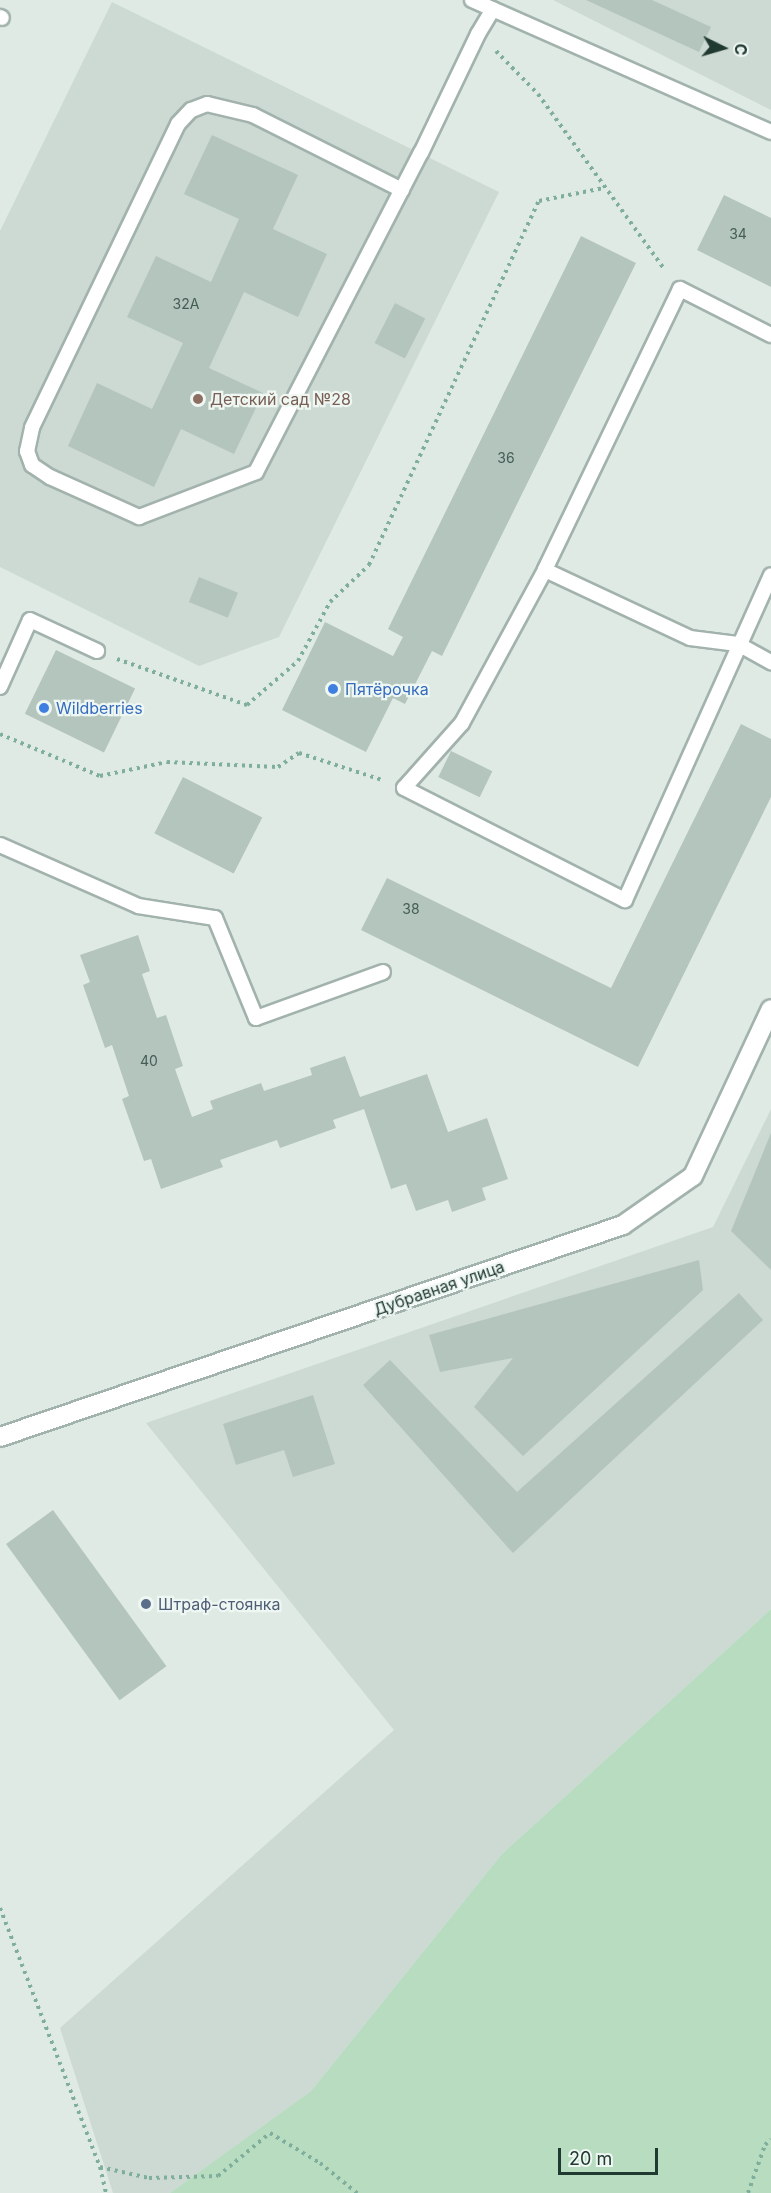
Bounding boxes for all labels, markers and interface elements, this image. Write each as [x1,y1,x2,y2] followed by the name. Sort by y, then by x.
[693,18,753,78] north arrow
[730,43,751,56] text: С
[729,226,747,242] house number: 34
[173,296,199,312] house number: 32А
[210,389,351,409] place label: Детский сад №28
[191,392,205,406] marker: Детский сад №28
[497,450,515,466] house number: 36
[345,679,429,699] place label: Пятёрочка
[326,682,340,696] marker: Пятёрочка
[56,698,143,718] place label: Wildberries
[37,701,51,715] marker: Wildberries
[402,901,420,917] house number: 38
[140,1053,158,1069] house number: 40
[371,1257,507,1319] street label: Дубравная улица
[158,1594,280,1614] place label: Штраф-стоянка
[139,1597,153,1611] marker: Штраф-стоянка
[561,2136,662,2174] scale bar
[569,2148,612,2169] text: 20 m

